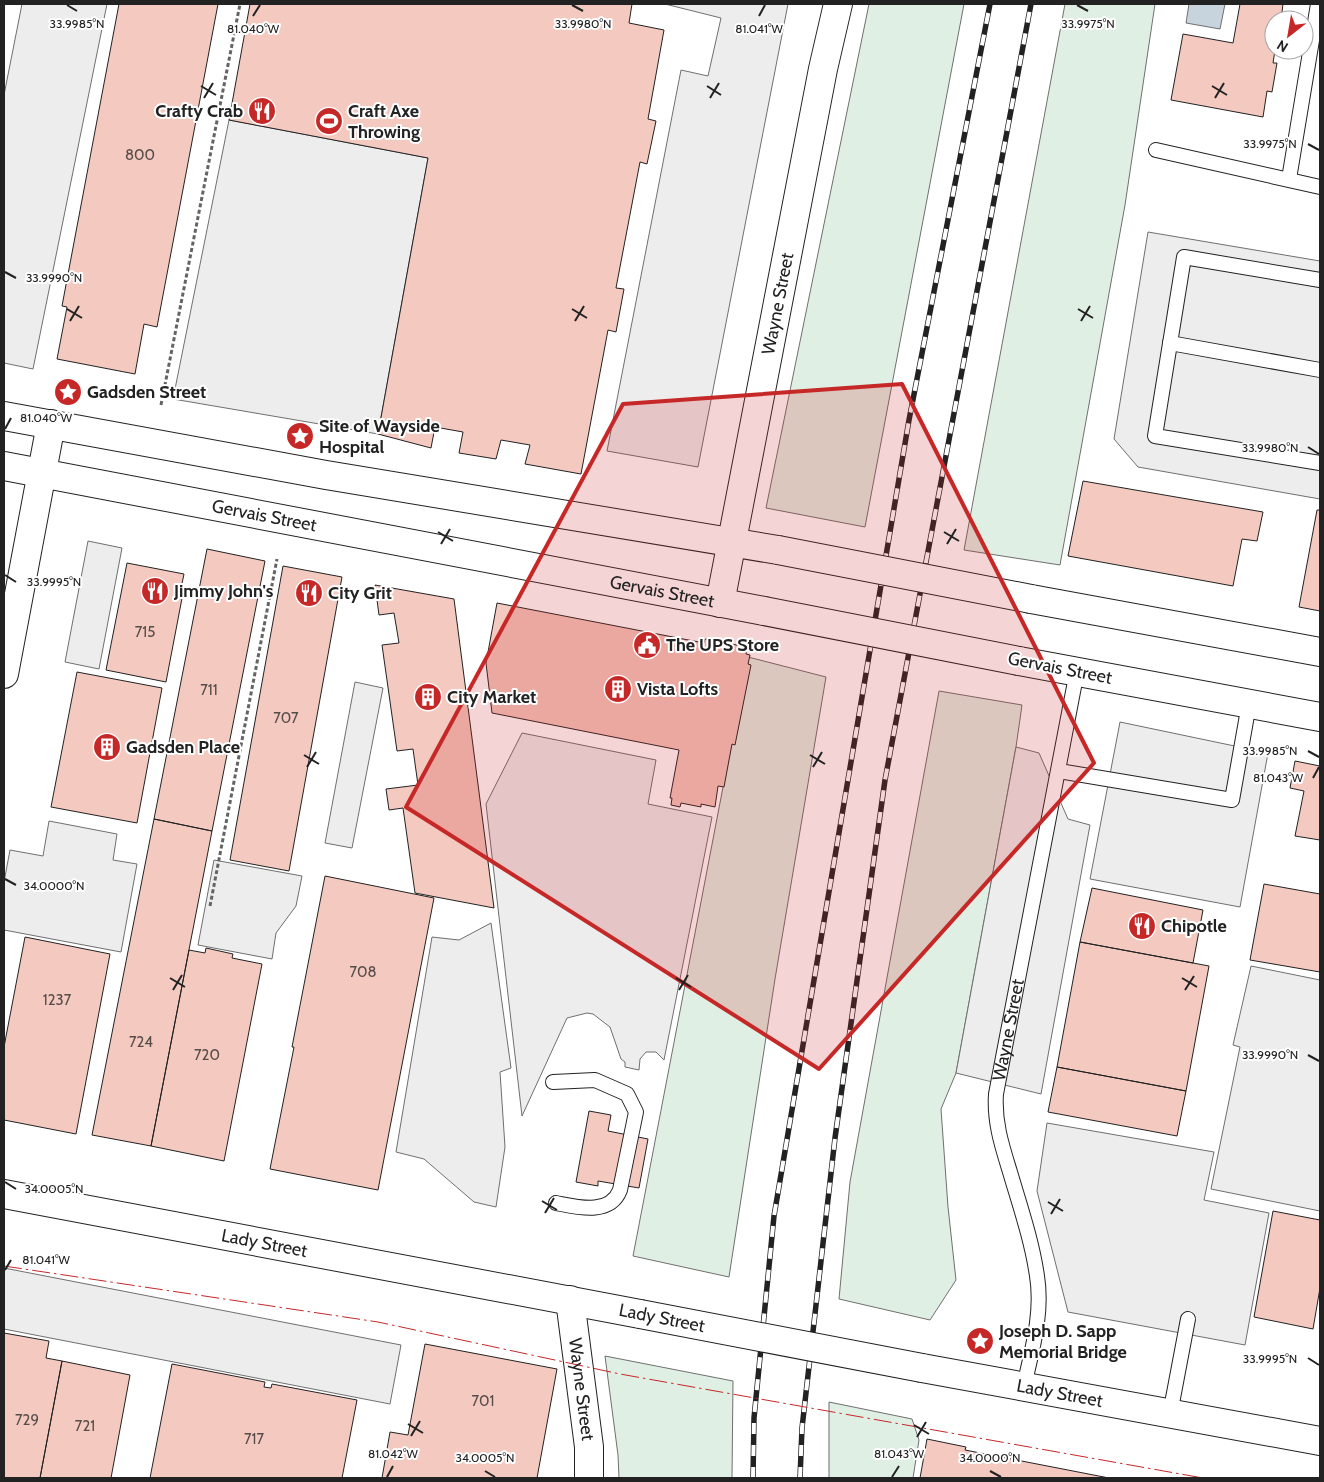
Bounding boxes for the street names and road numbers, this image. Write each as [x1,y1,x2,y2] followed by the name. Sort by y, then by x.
[757,251,798,356] street label: Wayne Street
[210,495,318,536] street label: Gervais Street
[608,571,716,612] street label: Gervais Street
[1006,647,1114,689] street label: Gervais Street
[988,977,1029,1083] street label: Wayne Street
[220,1224,309,1262] street label: Lady Street
[617,1299,707,1337] street label: Lady Street
[564,1337,599,1442] street label: Wayne Street
[1015,1375,1105,1412] street label: Lady Street

